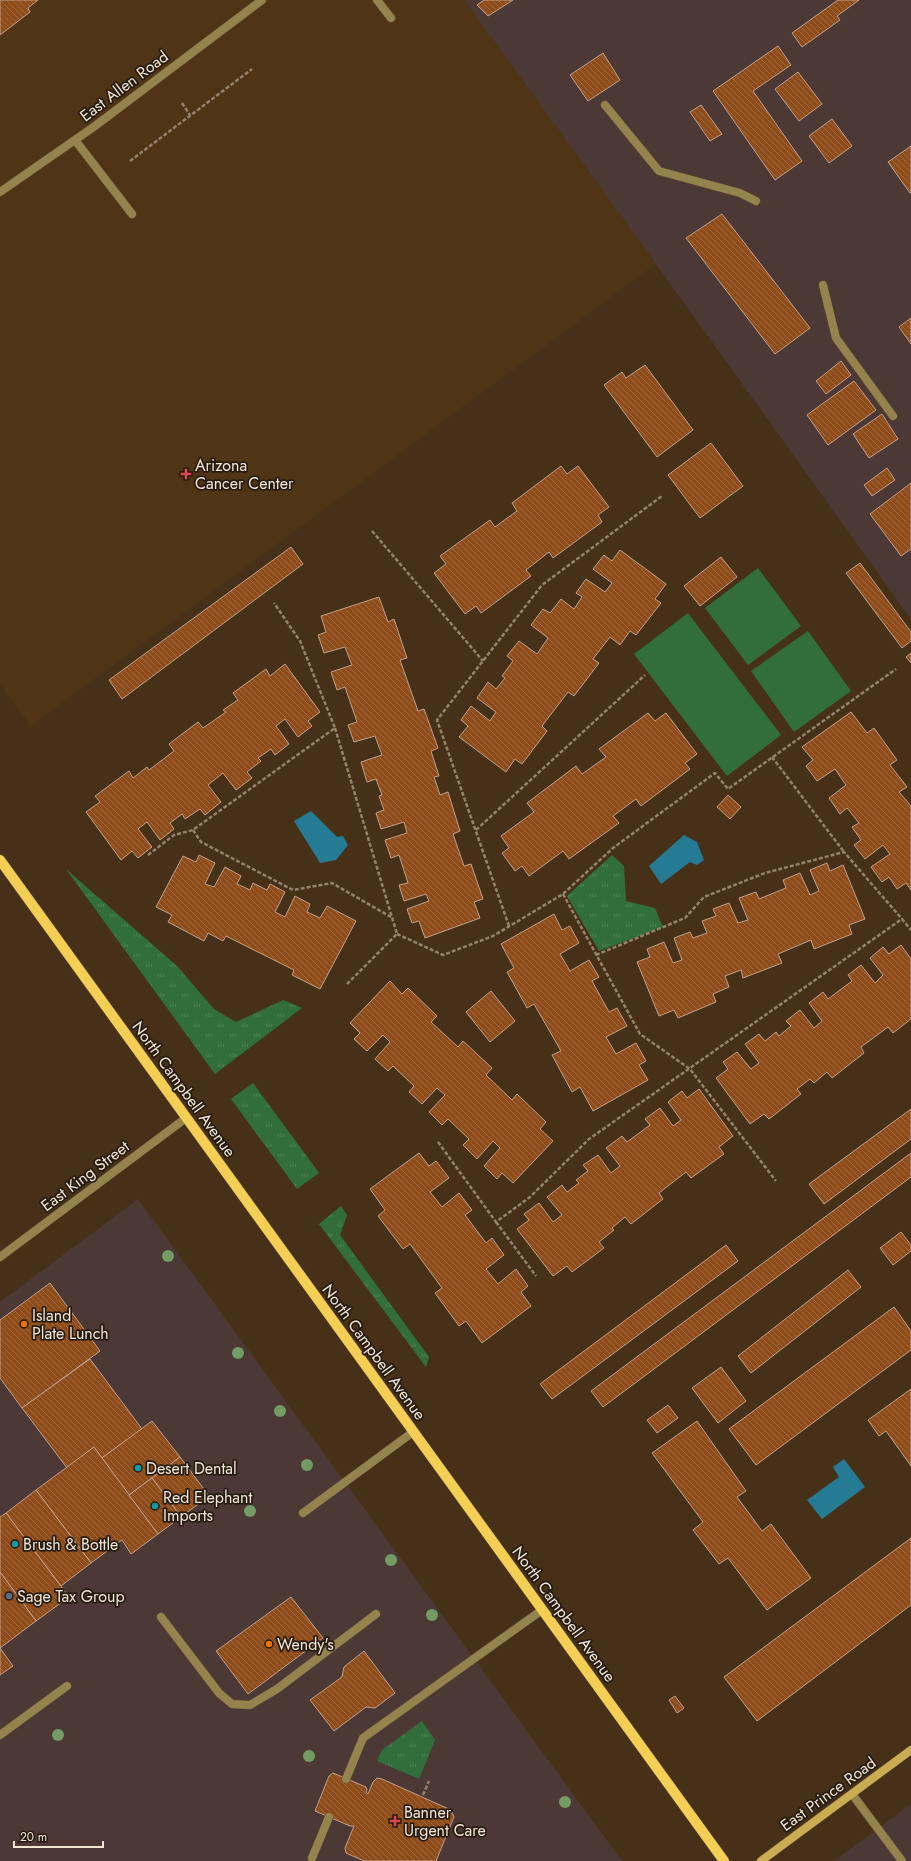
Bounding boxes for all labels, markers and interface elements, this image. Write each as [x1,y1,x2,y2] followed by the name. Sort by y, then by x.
[75,45,173,127] street label: East Allen Road
[195,454,294,495] place label: Arizona Cancer Center
[180,468,192,480] marker: Arizona Cancer Center
[127,1016,241,1162] street label: North Campbell Avenue
[36,1135,134,1217] street label: East King Street
[317,1279,431,1425] street label: North Campbell Avenue
[32,1304,109,1345] place label: Island Plate Lunch
[19,1319,29,1329] marker: Island Plate Lunch
[146,1457,237,1480] place label: Desert Dental
[133,1463,143,1473] marker: Desert Dental
[163,1486,252,1527] place label: Red Elephant Imports
[150,1501,160,1511] marker: Red Elephant Imports
[23,1533,118,1556] place label: Brush & Bottle
[10,1539,20,1549] marker: Brush & Bottle
[507,1541,621,1687] street label: North Campbell Avenue
[17,1585,125,1608] place label: Sage Tax Group
[4,1591,14,1601] marker: Sage Tax Group
[277,1633,334,1656] place label: Wendy's
[264,1639,274,1649] marker: Wendy's
[775,1751,881,1837] street label: East Prince Road
[404,1801,486,1842] place label: Banner Urgent Care
[389,1815,401,1827] marker: Banner Urgent Care
[14,1823,103,1849] scale bar
[20,1828,47,1846] text: 20 m

